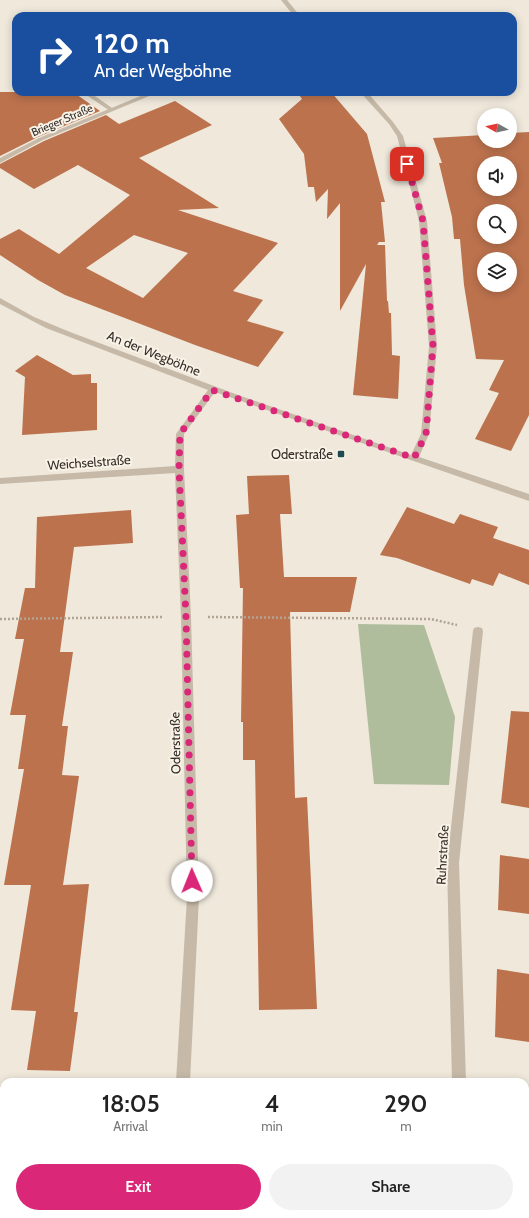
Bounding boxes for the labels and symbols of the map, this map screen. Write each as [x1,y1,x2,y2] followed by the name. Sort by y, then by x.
[29,101,95,139] street label: Brieger Straße
[477,108,517,148] north arrow
[390,147,424,181] pin
[105,327,203,379] street label: An der Wegböhne
[271,446,333,462] place label: Oderstraße
[336,449,346,459] marker: Oderstraße
[47,451,131,473] street label: Weichselstraße
[166,712,184,774] street label: Oderstraße
[432,824,452,885] street label: Ruhrstraße
[171,860,213,902] position arrow

